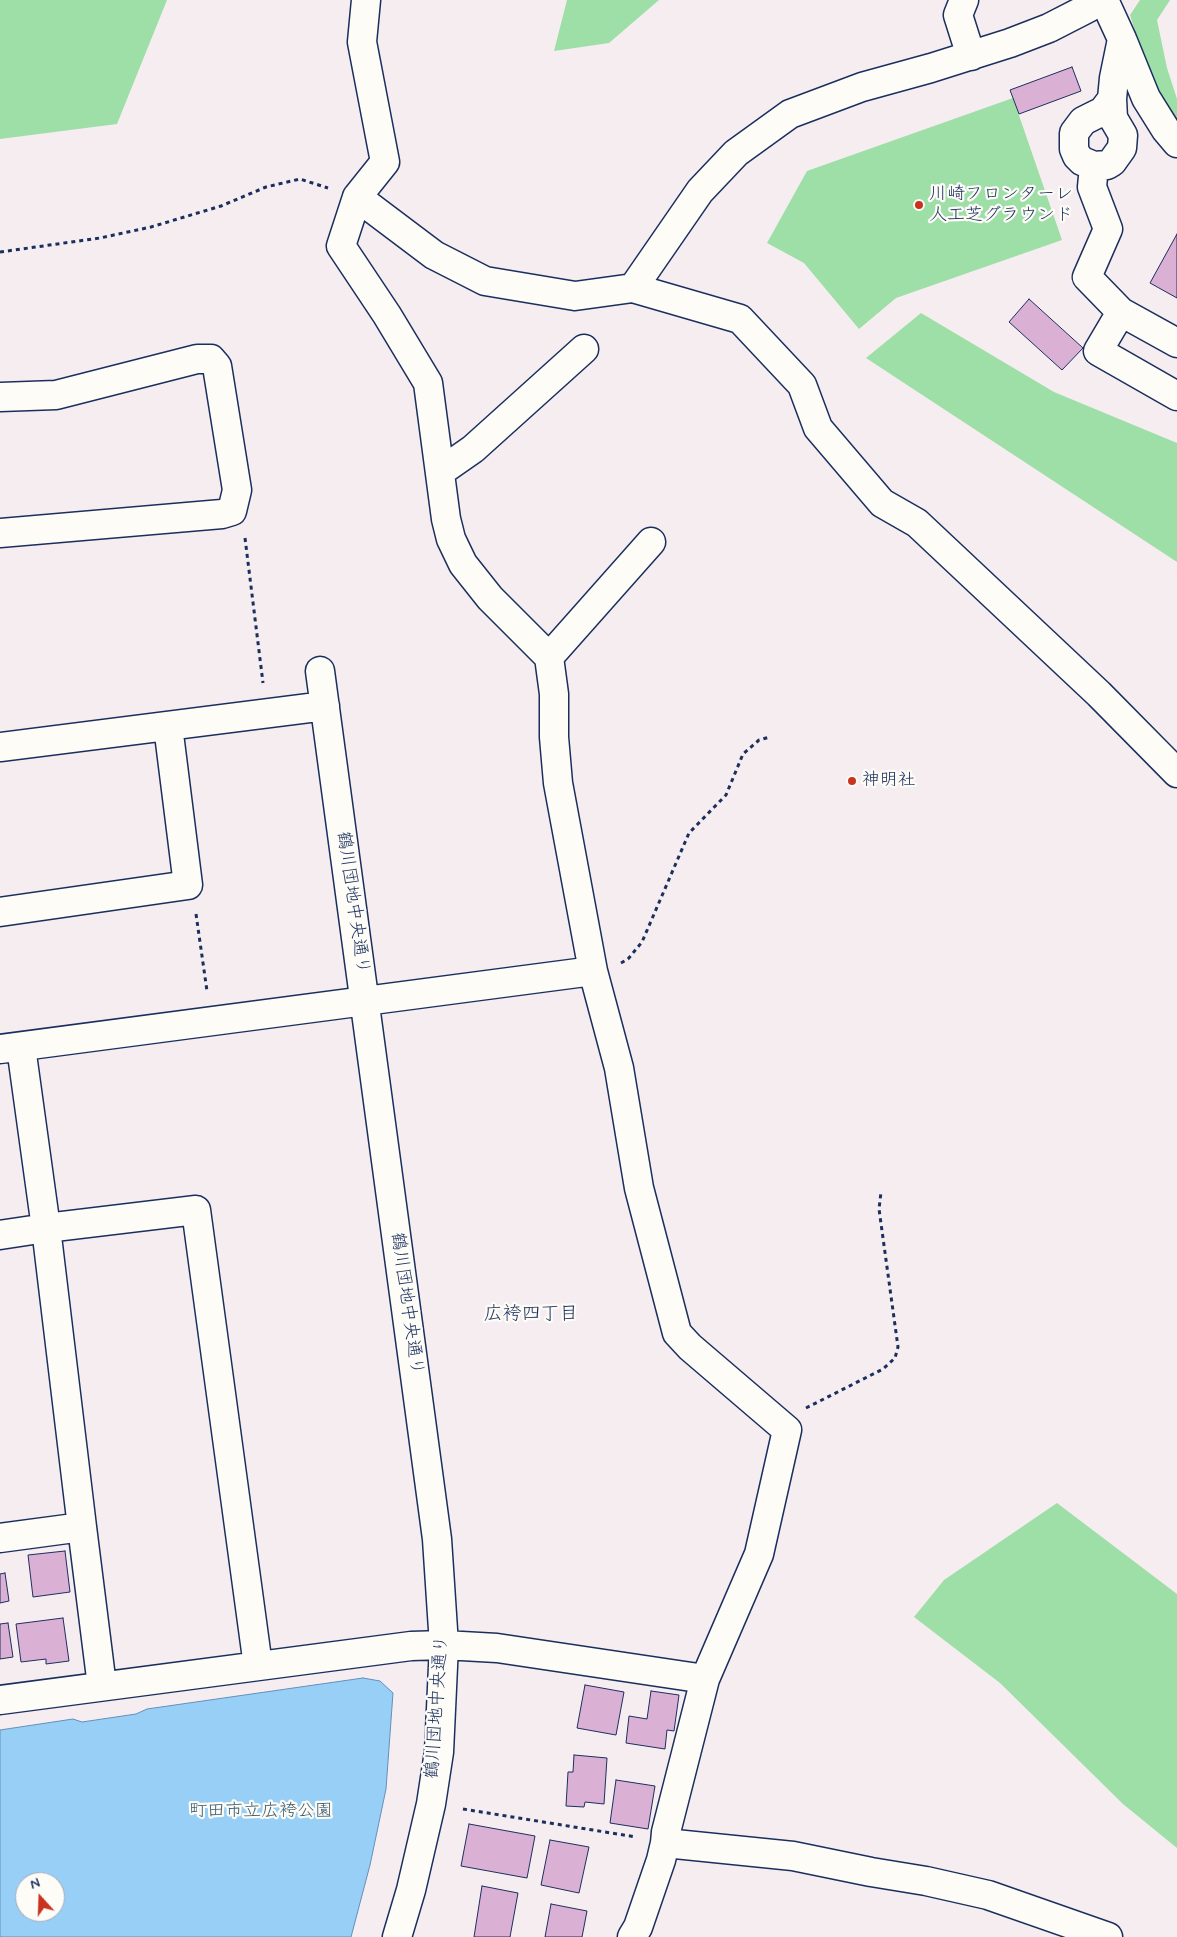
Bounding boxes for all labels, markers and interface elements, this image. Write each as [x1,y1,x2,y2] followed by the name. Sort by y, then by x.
[929,184,1073,226] place label: 川崎フロンターレ 人工芝グラウンド
[913,199,925,211] marker: 川崎フロンターレ 人工芝グラウンド
[862,770,916,792] place label: 神明社
[846,775,858,787] marker: 神明社
[331,830,373,976] street label: 鶴川団地中央通り
[385,1231,427,1377] street label: 鶴川団地中央通り
[484,1304,578,1326] district label: 広袴四丁目
[422,1634,454,1780] street label: 鶴川団地中央通り
[189,1801,333,1823] park label: 町田市立広袴公園
[15,1872,65,1922] north arrow
[28,1874,43,1894] text: N

